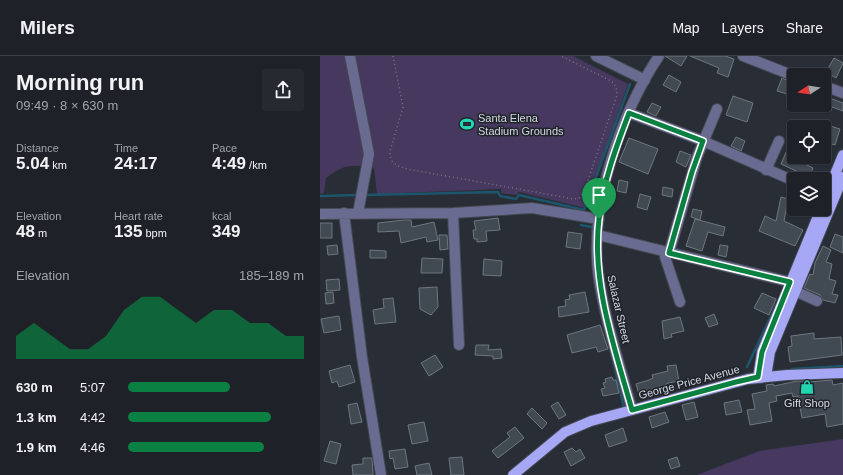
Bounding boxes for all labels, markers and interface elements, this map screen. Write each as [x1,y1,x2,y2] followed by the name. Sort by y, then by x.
[20,17,75,38] text: Milers
[672,20,700,36] text: Map
[722,20,764,36] text: Layers
[786,20,823,36] text: Share
[787,68,831,112] north arrow
[787,68,831,216] map controls
[262,69,304,111] button: share
[16,70,144,95] text: Morning run
[16,98,118,113] text: 09:49 · 8 × 630 m
[478,112,564,137] place label: Santa Elena Stadium Grounds
[459,116,475,132] sports icon: Santa Elena Stadium Grounds
[787,120,831,164] button: locate
[16,142,59,154] text: Distance
[114,142,138,154] text: Time
[212,142,237,154] text: Pace
[16,154,49,173] text: 5.04
[114,154,157,173] text: 24:17
[212,154,246,173] text: 4:49
[49,159,67,171] text: km
[246,159,267,171] text: /km
[787,172,831,216] button: layers
[582,178,616,219] pin
[588,184,610,206] icon: arrive
[16,210,61,222] text: Elevation
[114,210,163,222] text: Heart rate
[212,210,232,222] text: kcal
[16,222,35,241] text: 48
[114,222,142,241] text: 135
[212,222,240,241] text: 349
[35,227,47,239] text: m
[142,227,167,239] text: bpm
[16,268,69,283] text: Elevation
[239,268,304,283] text: 185–189 m
[605,274,633,344] street label: Salazar Street
[637,363,741,401] street label: George Price Avenue
[799,379,815,395] shop icon: Gift Shop
[16,380,53,395] text: 630 m
[80,380,105,395] text: 5:07
[784,397,830,409] place label: Gift Shop
[16,410,56,425] text: 1.3 km
[80,410,105,425] text: 4:42
[16,440,56,455] text: 1.9 km
[80,440,105,455] text: 4:46

